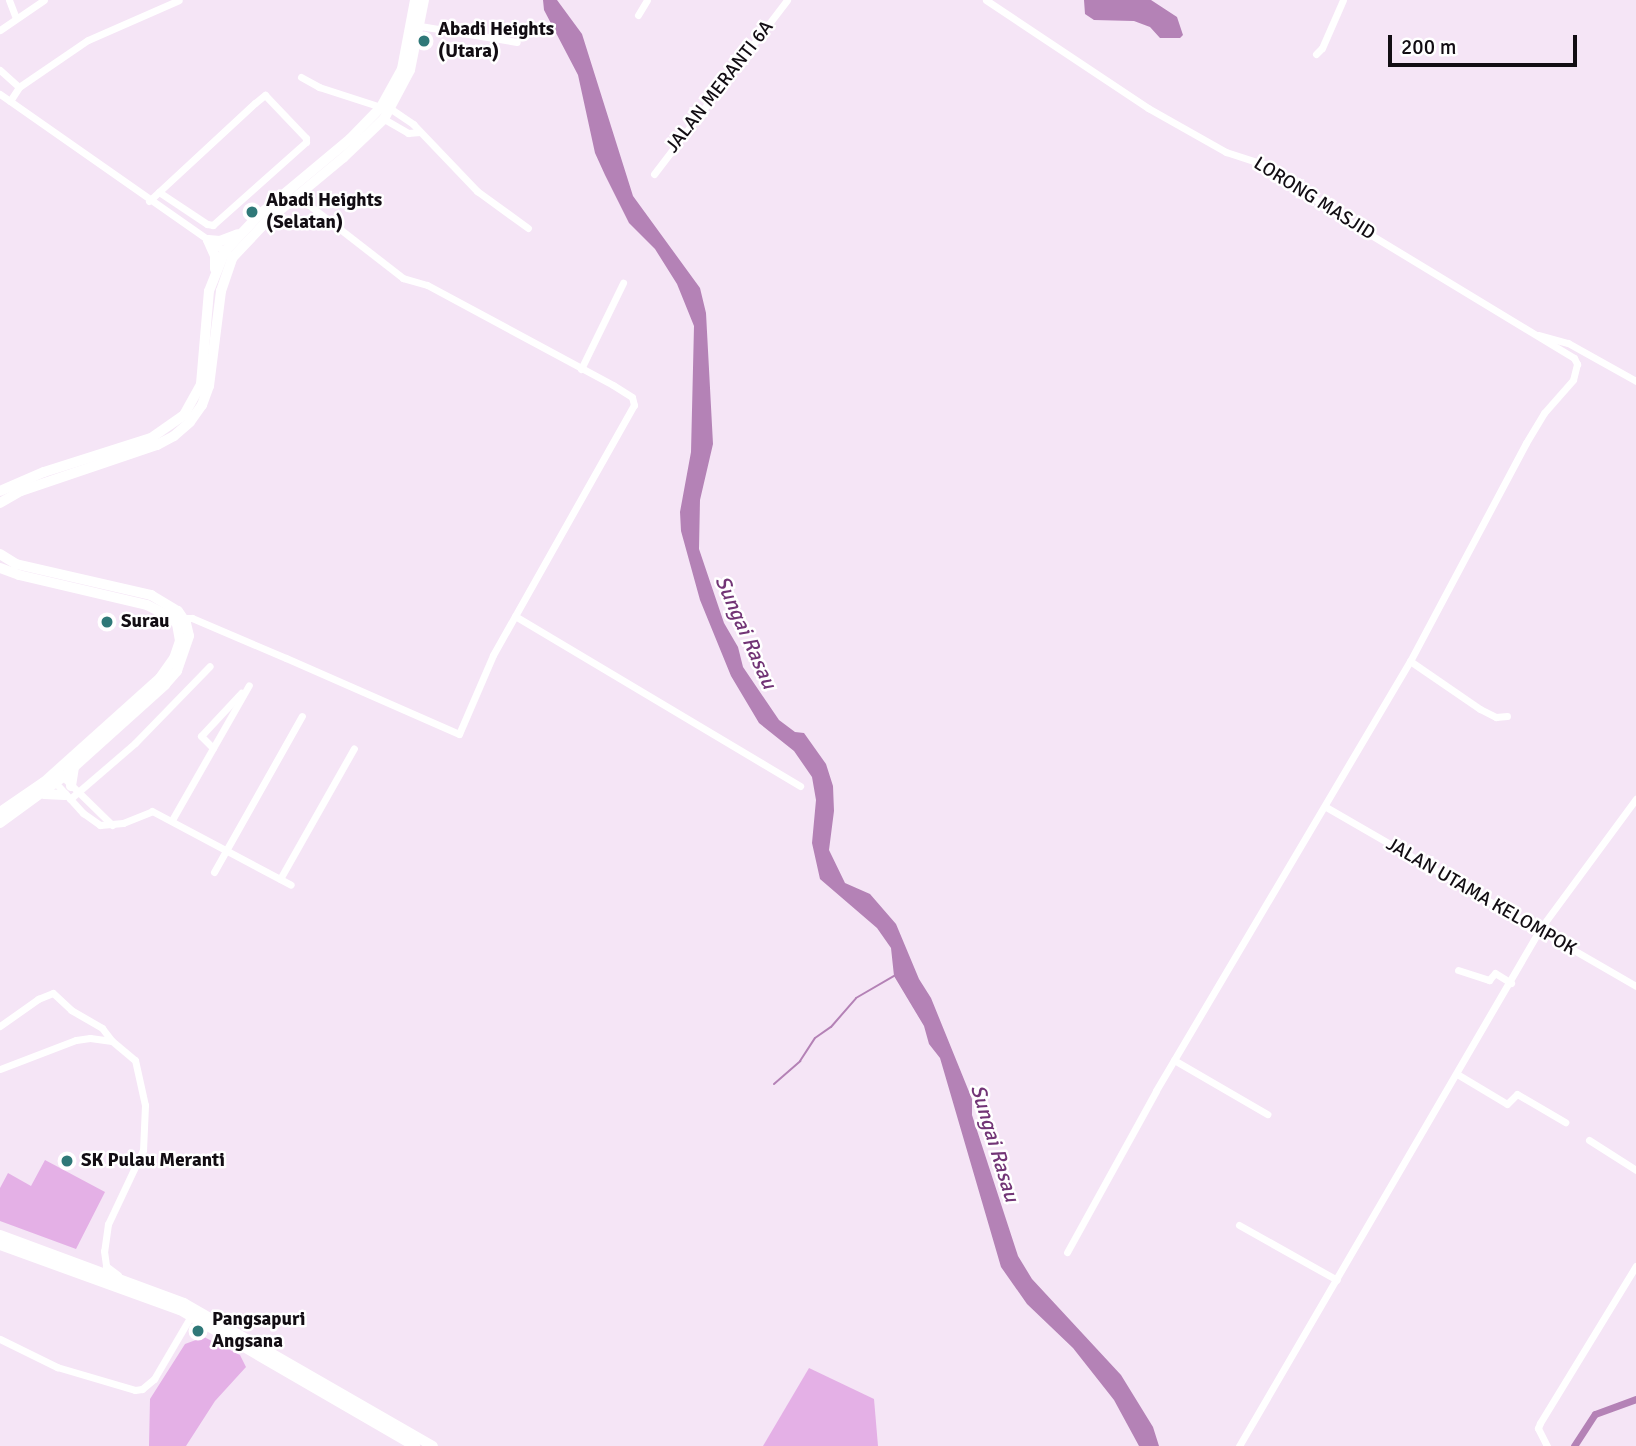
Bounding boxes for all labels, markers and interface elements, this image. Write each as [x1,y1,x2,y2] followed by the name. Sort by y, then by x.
[661,16,779,158] street label: JALAN MERANTI 6A
[438,19,554,63] place label: Abadi Heights (Utara)
[1391,21,1580,65] scale bar
[416,33,432,49] marker: Abadi Heights (Utara)
[1401,34,1456,60] text: 200 m
[1249,153,1379,245] street label: LORONG MASJID
[266,190,382,234] place label: Abadi Heights (Selatan)
[244,204,260,220] marker: Abadi Heights (Selatan)
[710,572,782,692] water label: Sungai Rasau
[121,611,170,633] place label: Surau
[99,614,115,630] marker: Surau
[1382,833,1580,961] street label: JALAN UTAMA KELOMPOK
[965,1081,1025,1205] water label: Sungai Rasau
[81,1150,225,1172] place label: SK Pulau Meranti
[59,1153,75,1169] marker: SK Pulau Meranti
[212,1309,306,1353] place label: Pangsapuri Angsana
[190,1323,206,1339] marker: Pangsapuri Angsana

